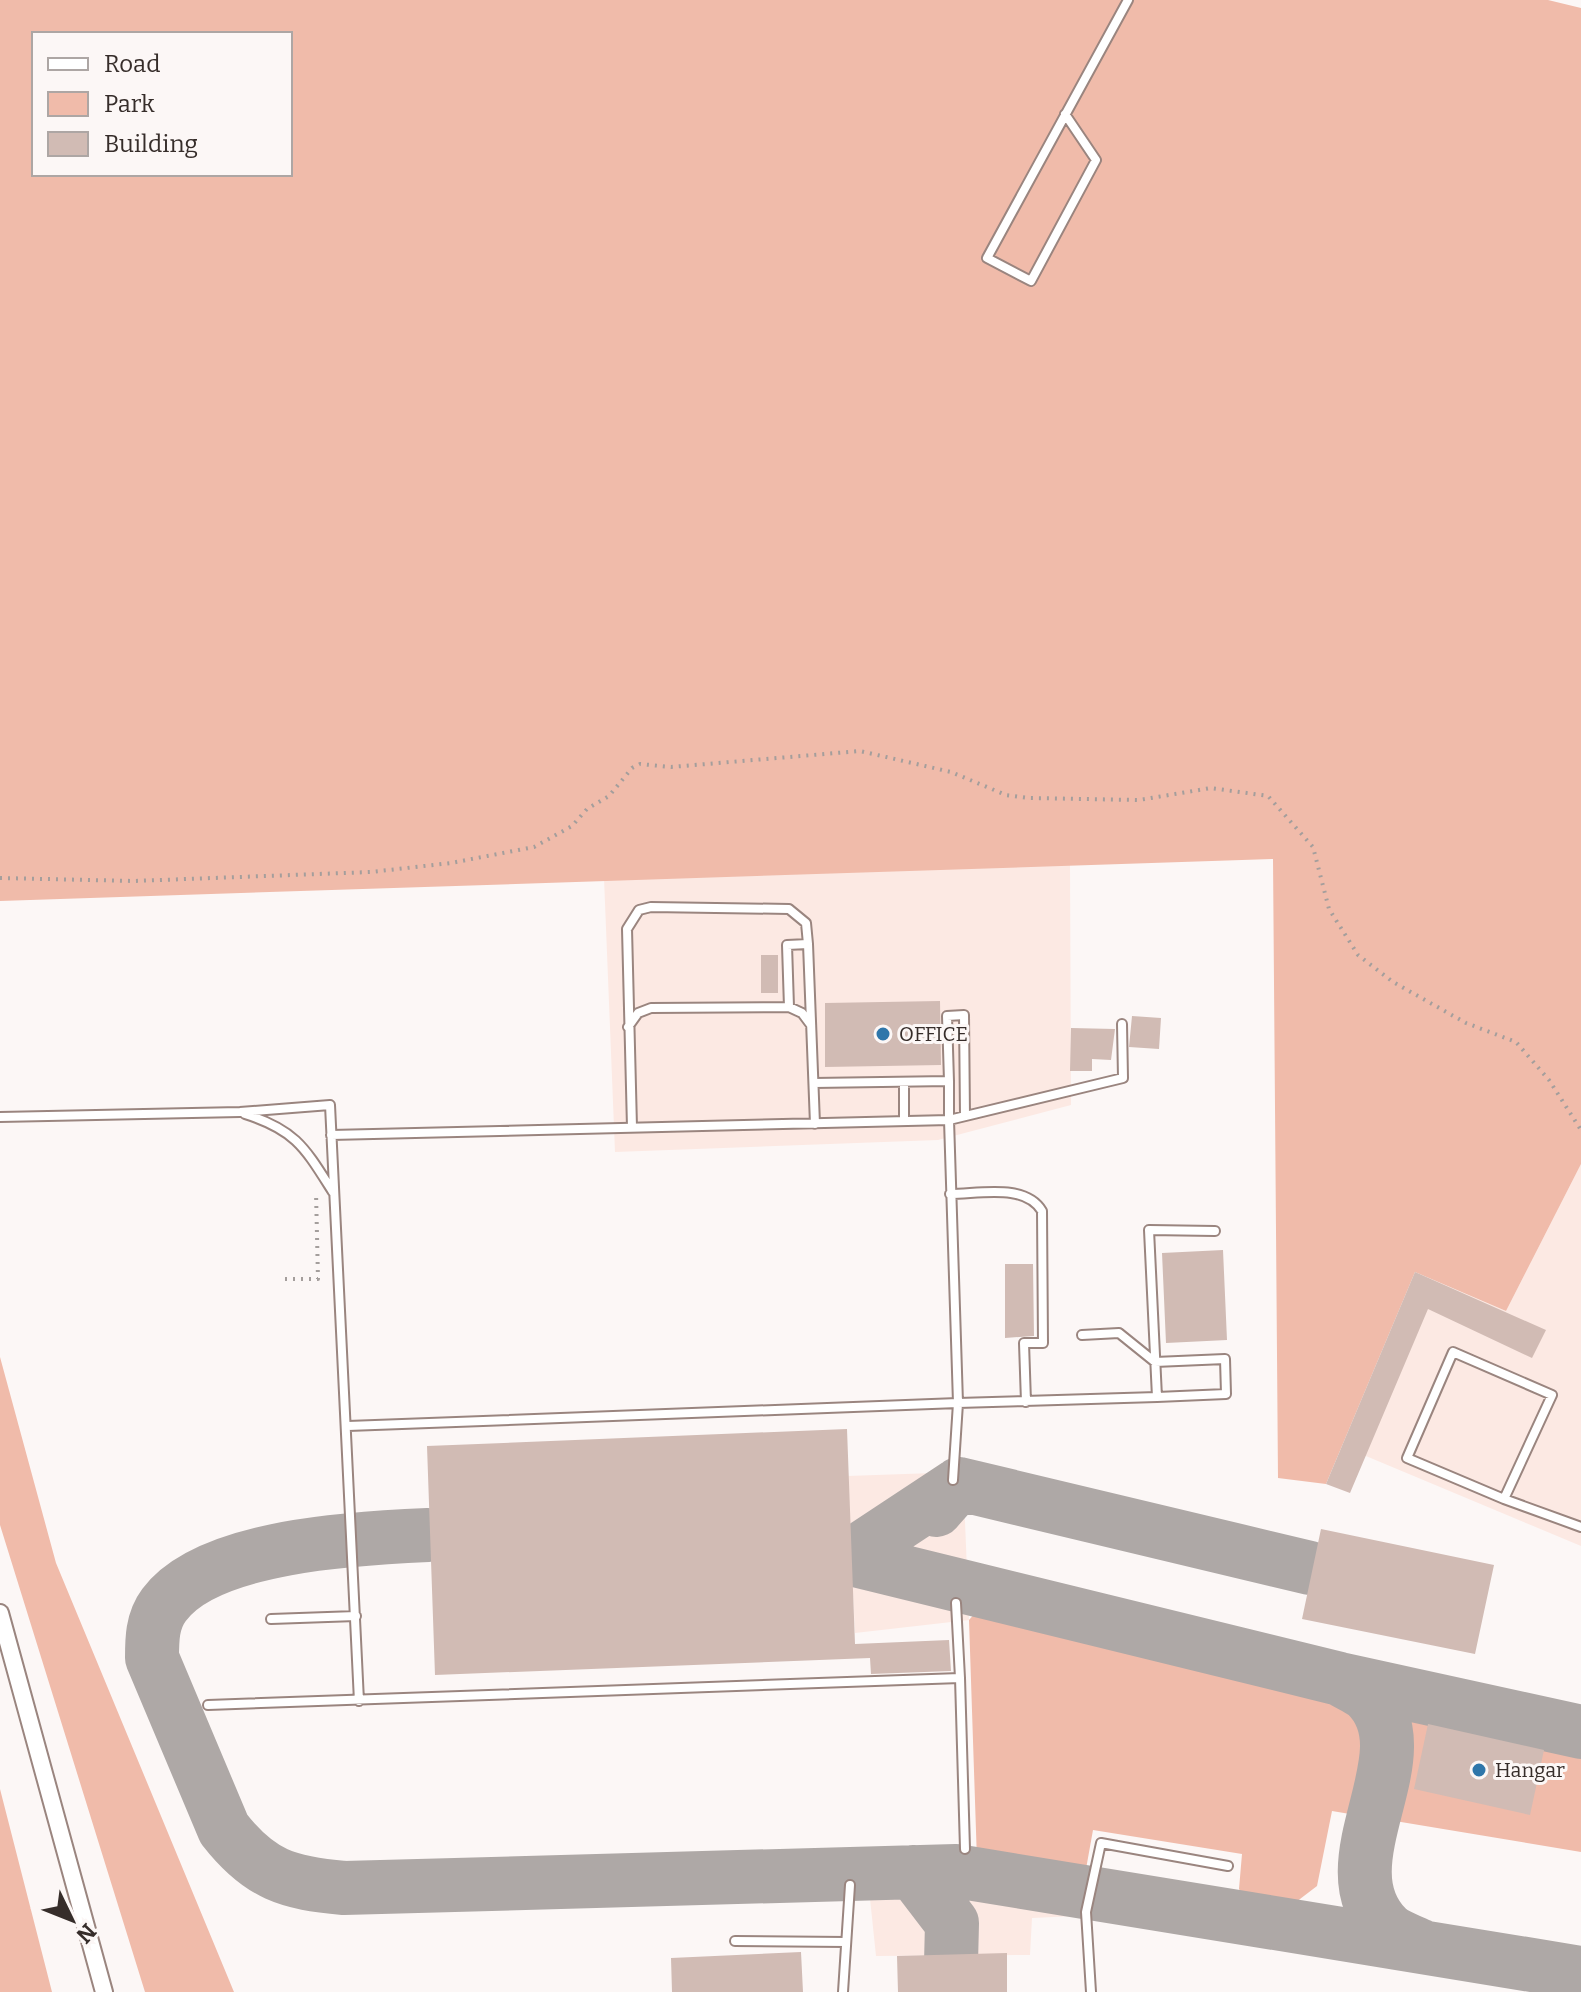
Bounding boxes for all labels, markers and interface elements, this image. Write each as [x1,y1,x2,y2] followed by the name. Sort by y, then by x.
[32,32,292,176] legend
[104,50,160,78] text: Road
[104,90,155,118] text: Park
[104,130,198,158] text: Building
[899,1022,968,1046] place label: OFFICE
[874,1025,892,1043] marker: OFFICE
[1495,1758,1565,1782] place label: Hangar
[1470,1761,1488,1779] marker: Hangar
[32,1880,112,1960] north arrow
[71,1918,102,1949] text: N

